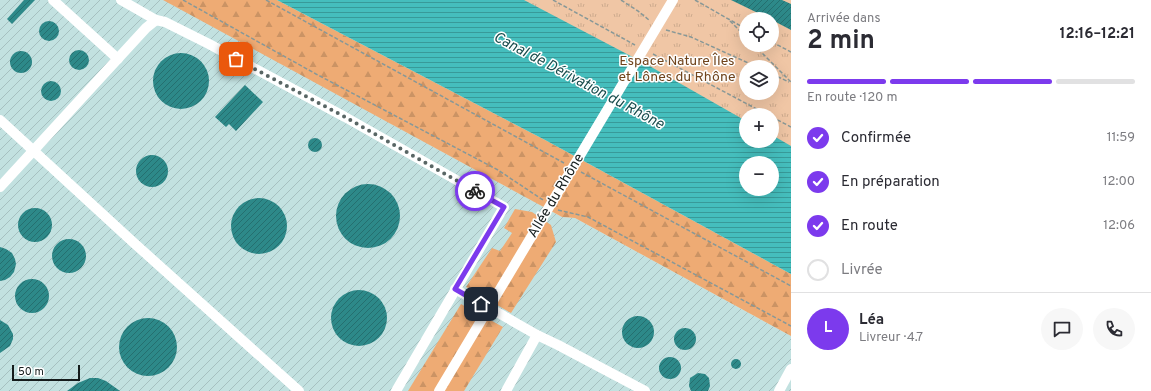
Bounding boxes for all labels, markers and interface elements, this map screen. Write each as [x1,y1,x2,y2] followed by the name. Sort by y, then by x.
[807,11,880,27] text: Arrivée dans
[739,12,779,196] map controls
[739,12,779,52] button: locate
[807,25,875,58] text: 2 min
[1059,25,1135,44] text: 12:16–12:21
[490,28,667,135] water label: Canal de Dérivation du Rhône
[219,42,253,76] pin
[225,48,247,70] icon: bag
[618,52,736,86] park label: Espace Nature Îles et Lônes du Rhône
[739,60,779,100] button: layers
[807,90,898,106] text: En route · 120 m
[739,108,779,148] button: +
[807,127,829,149] icon: check
[841,129,911,148] text: Confirmée
[1107,130,1135,146] text: 11:59
[524,151,588,241] street label: Allée du Rhône
[739,156,779,196] button: −
[455,171,495,211] courier
[807,171,829,193] icon: check
[841,173,940,192] text: En préparation
[1103,174,1135,190] text: 12:00
[464,180,486,202] icon: bike
[807,215,829,237] icon: check
[841,217,898,236] text: En route
[1103,218,1135,234] text: 12:06
[841,261,883,280] text: Livrée
[464,287,498,321] pin
[470,293,492,315] icon: home
[1041,308,1083,350] button: chat
[1093,308,1135,350] button: phone
[859,311,884,330] text: Léa
[824,319,832,338] text: L
[859,330,923,346] text: Livreur · 4.7
[12,363,80,382] scale bar
[18,365,44,379] text: 50 m

